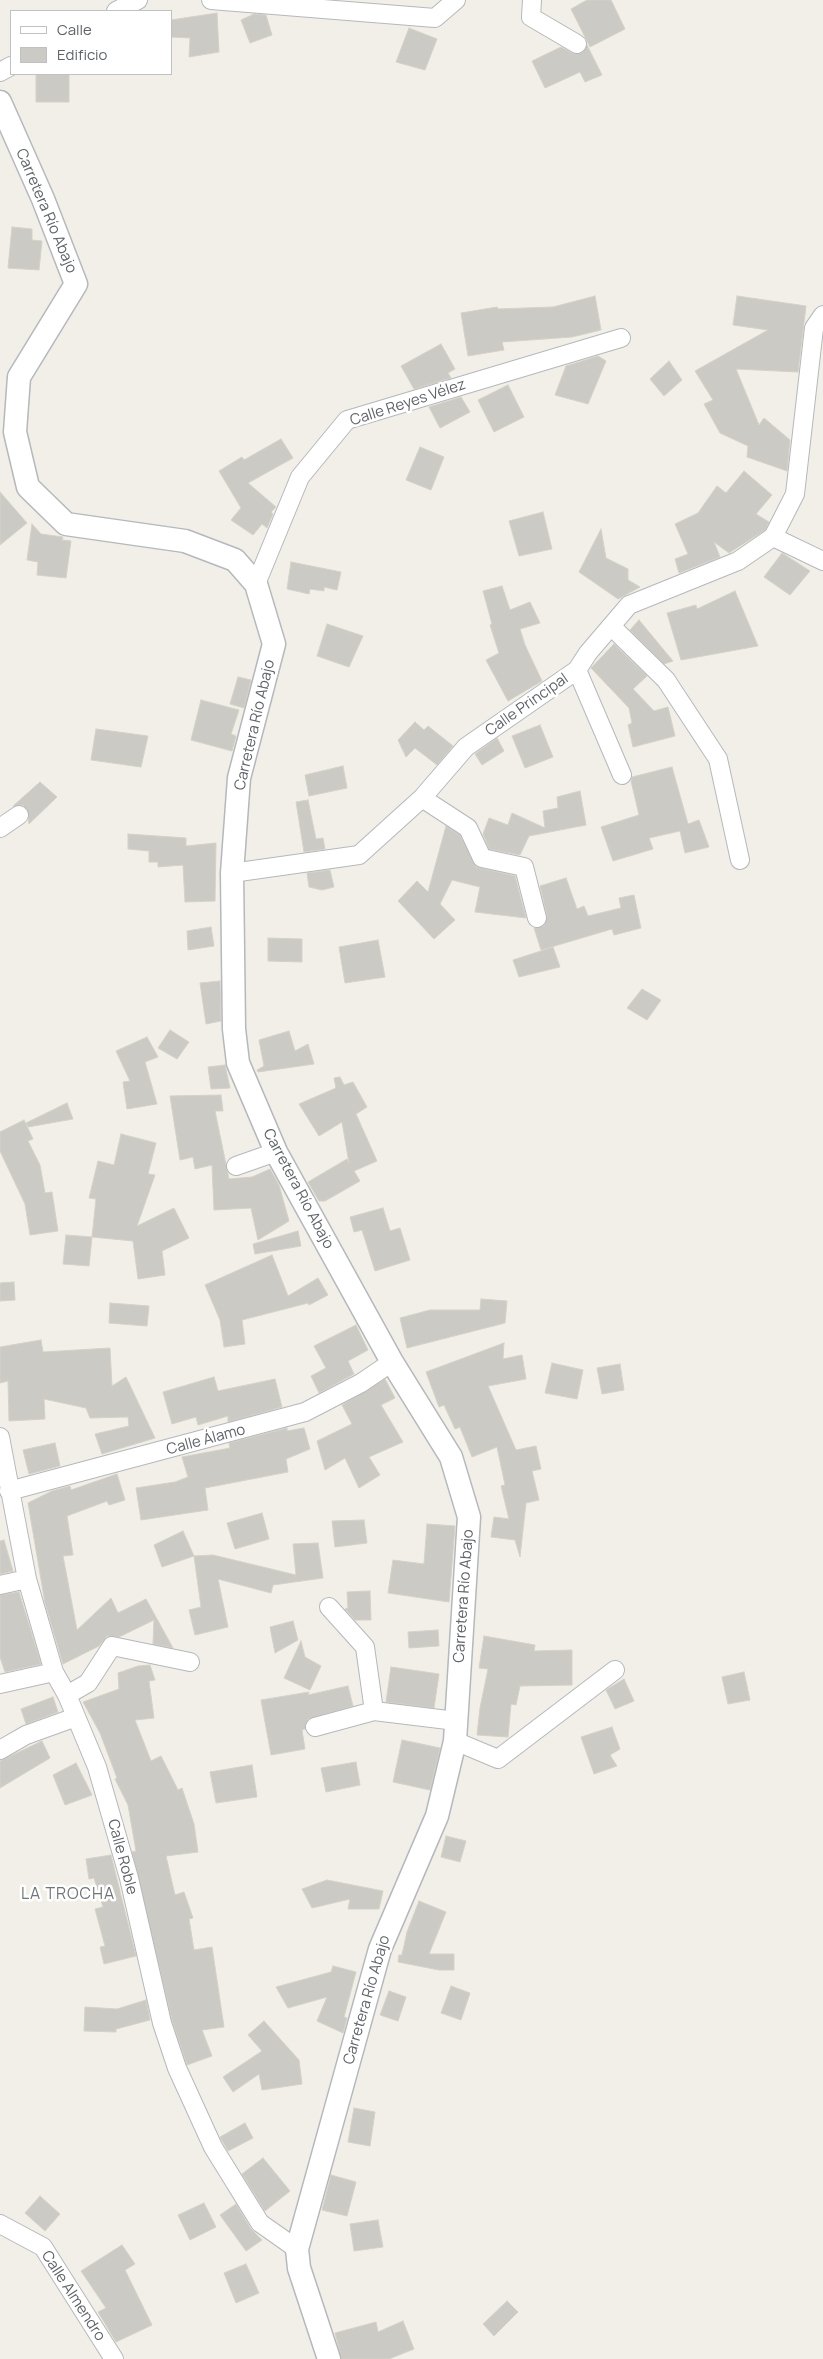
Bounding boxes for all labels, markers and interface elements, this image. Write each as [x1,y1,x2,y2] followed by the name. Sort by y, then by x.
[10,10,172,75] legend
[57,19,92,40] text: Calle
[57,44,107,65] text: Edificio
[12,146,80,276] street label: Carretera Río Abajo
[348,376,468,430] street label: Calle Reyes Vélez
[231,658,279,792] street label: Carretera Río Abajo
[482,670,572,740] street label: Calle Principal
[259,1126,337,1252] street label: Carretera Río Abajo
[165,1421,247,1459] street label: Calle Álamo
[450,1529,478,1663] street label: Carretera Río Abajo
[103,1817,141,1897] street label: Calle Roble
[20,1885,116,1905] district label: LA TROCHA
[340,1933,394,2067] street label: Carretera Río Abajo
[37,2248,109,2344] street label: Calle Almendro

